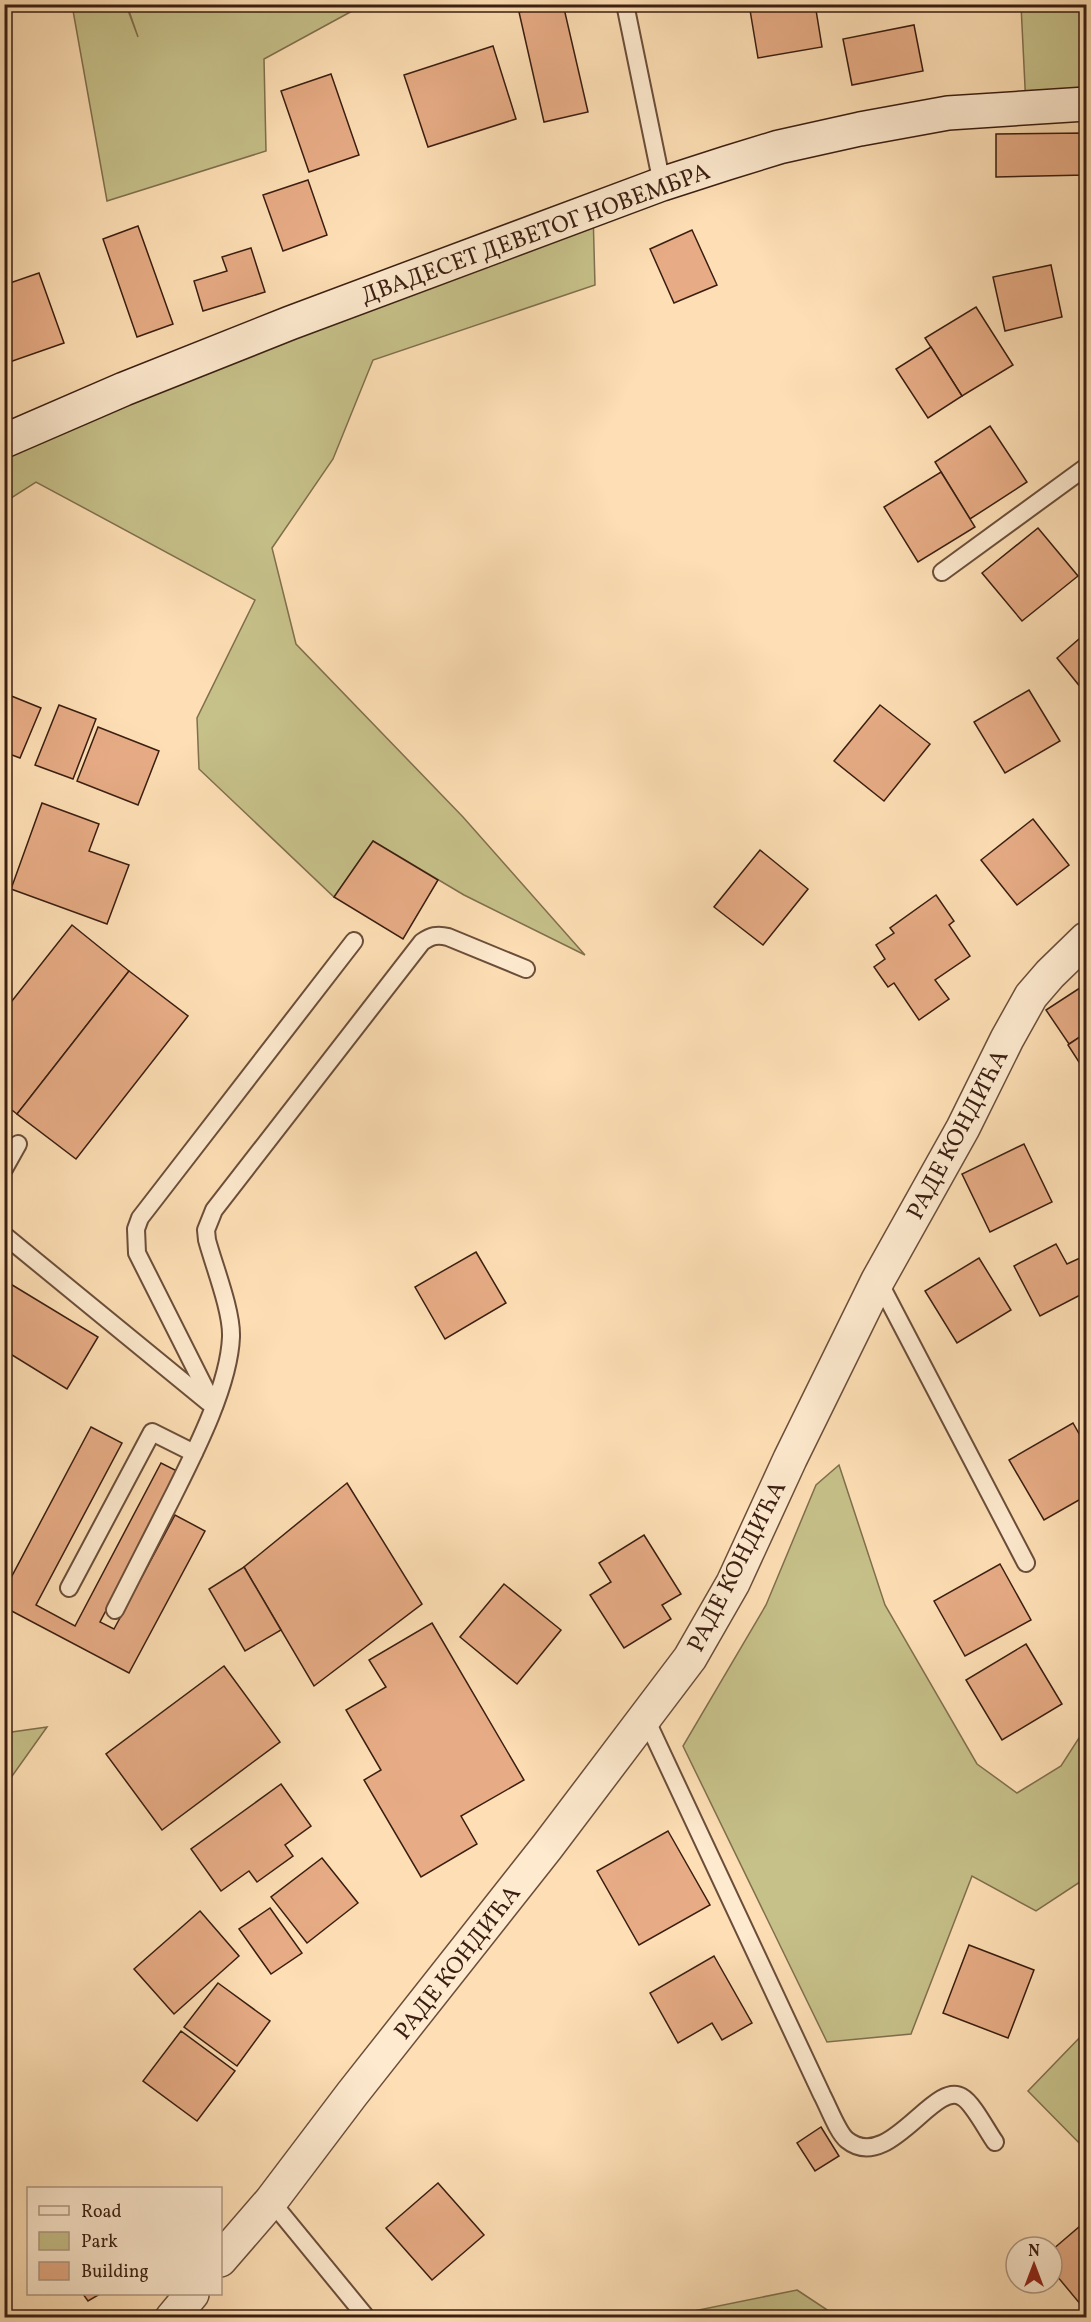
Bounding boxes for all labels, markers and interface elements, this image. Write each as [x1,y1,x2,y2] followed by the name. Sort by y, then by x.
[356,156,715,314] street label: ДВАДЕСЕТ ДЕВЕТОГ НОВЕМБРА
[900,1044,1018,1226] street label: РАДЕ КОНДИЋА
[680,1475,796,1659] street label: РАДЕ КОНДИЋА
[387,1878,530,2048] street label: РАДЕ КОНДИЋА
[27,2187,222,2295] legend
[81,2200,122,2225] text: Road
[81,2230,118,2255] text: Park
[1004,2235,1064,2295] north arrow
[1028,2241,1040,2263] text: N
[81,2260,149,2285] text: Building

